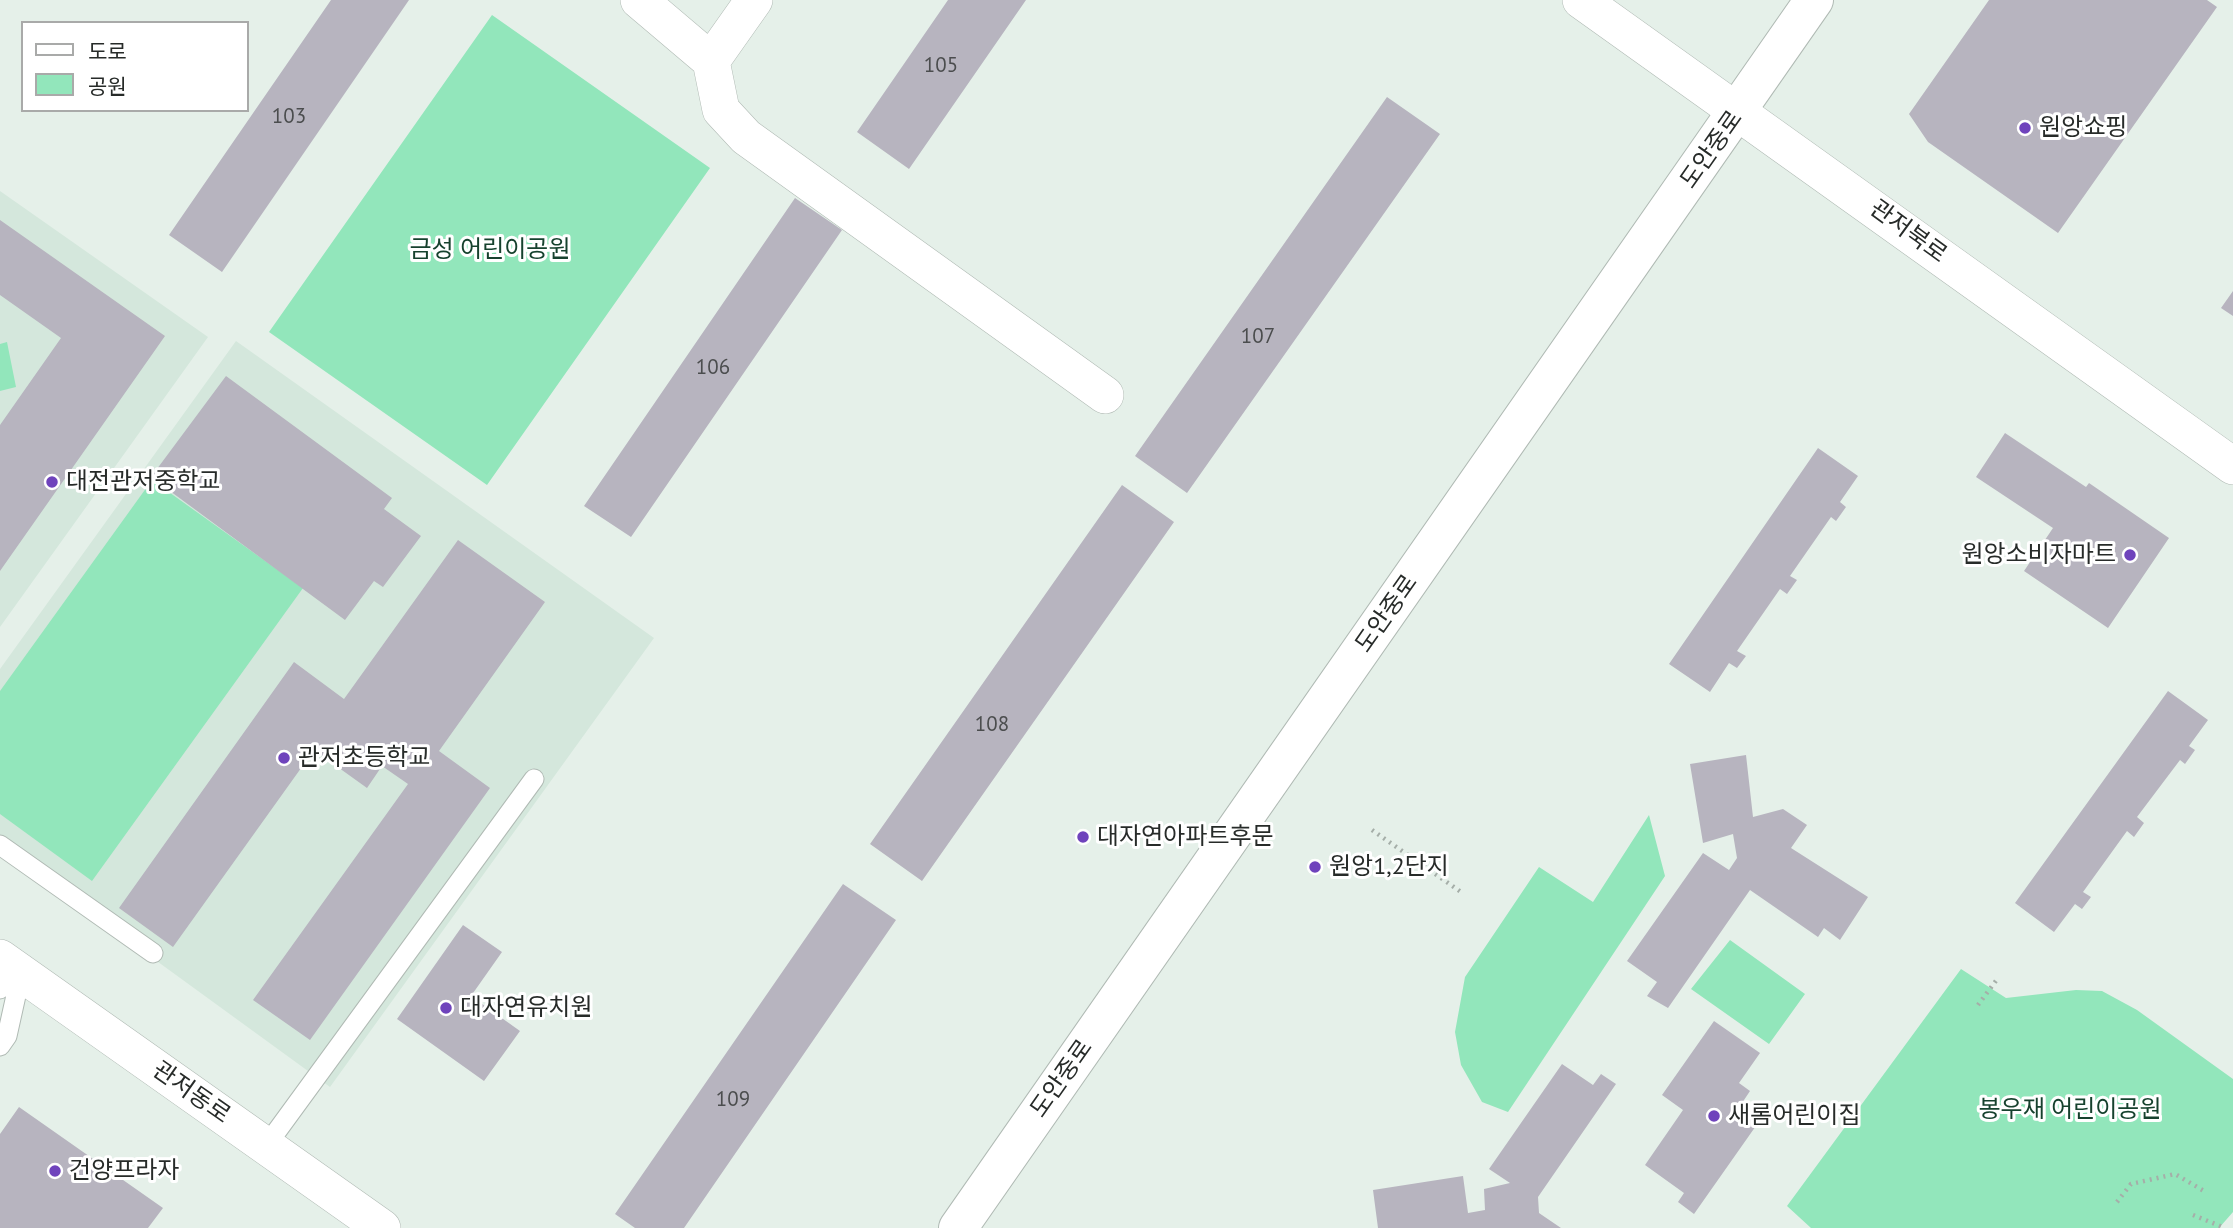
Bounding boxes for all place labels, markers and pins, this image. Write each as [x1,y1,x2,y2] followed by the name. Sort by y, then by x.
[2039,114,2127,142] place label: 원앙쇼핑
[2017,120,2033,136] marker: 원앙쇼핑
[66,468,221,496] place label: 대전관저중학교
[44,474,60,490] marker: 대전관저중학교
[1961,541,2116,569] place label: 원앙소비자마트
[2122,547,2138,563] marker: 원앙소비자마트
[298,744,430,772] place label: 관저초등학교
[276,750,292,766] marker: 관저초등학교
[1097,823,1274,851] place label: 대자연아파트후문
[1075,829,1091,845] marker: 대자연아파트후문
[1329,853,1449,881] place label: 원앙1,2단지
[1307,859,1323,875] marker: 원앙1,2단지
[460,994,592,1022] place label: 대자연유치원
[438,1000,454,1016] marker: 대자연유치원
[1728,1102,1860,1130] place label: 새롬어린이집
[1706,1108,1722,1124] marker: 새롬어린이집
[69,1157,179,1185] place label: 건양프라자
[47,1163,63,1179] marker: 건양프라자

